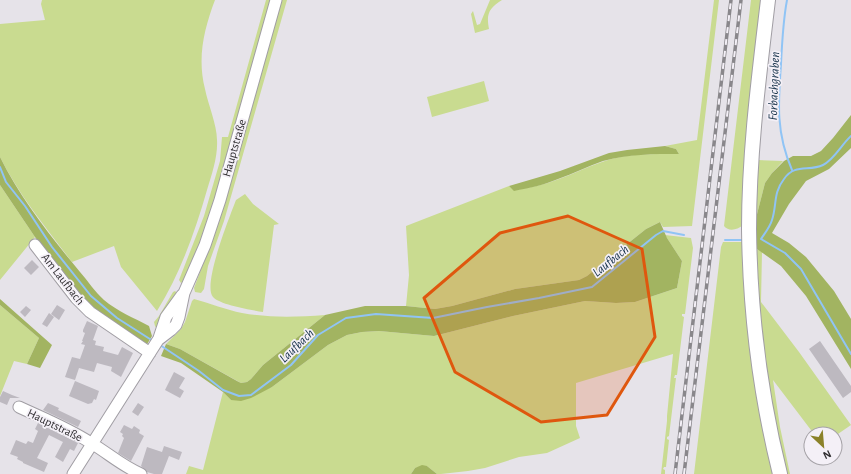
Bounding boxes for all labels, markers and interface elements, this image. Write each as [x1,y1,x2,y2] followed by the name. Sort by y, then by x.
[767,51,782,121] water label: Forbachgraben
[220,118,248,178] street label: Hauptstraße
[590,243,631,280] water label: Laufbach
[39,251,87,307] street label: Am Laufbach
[277,327,317,365] water label: Laufbach
[26,407,84,443] street label: Hauptstraße
[803,426,843,466] north arrow
[821,448,833,461] text: N

